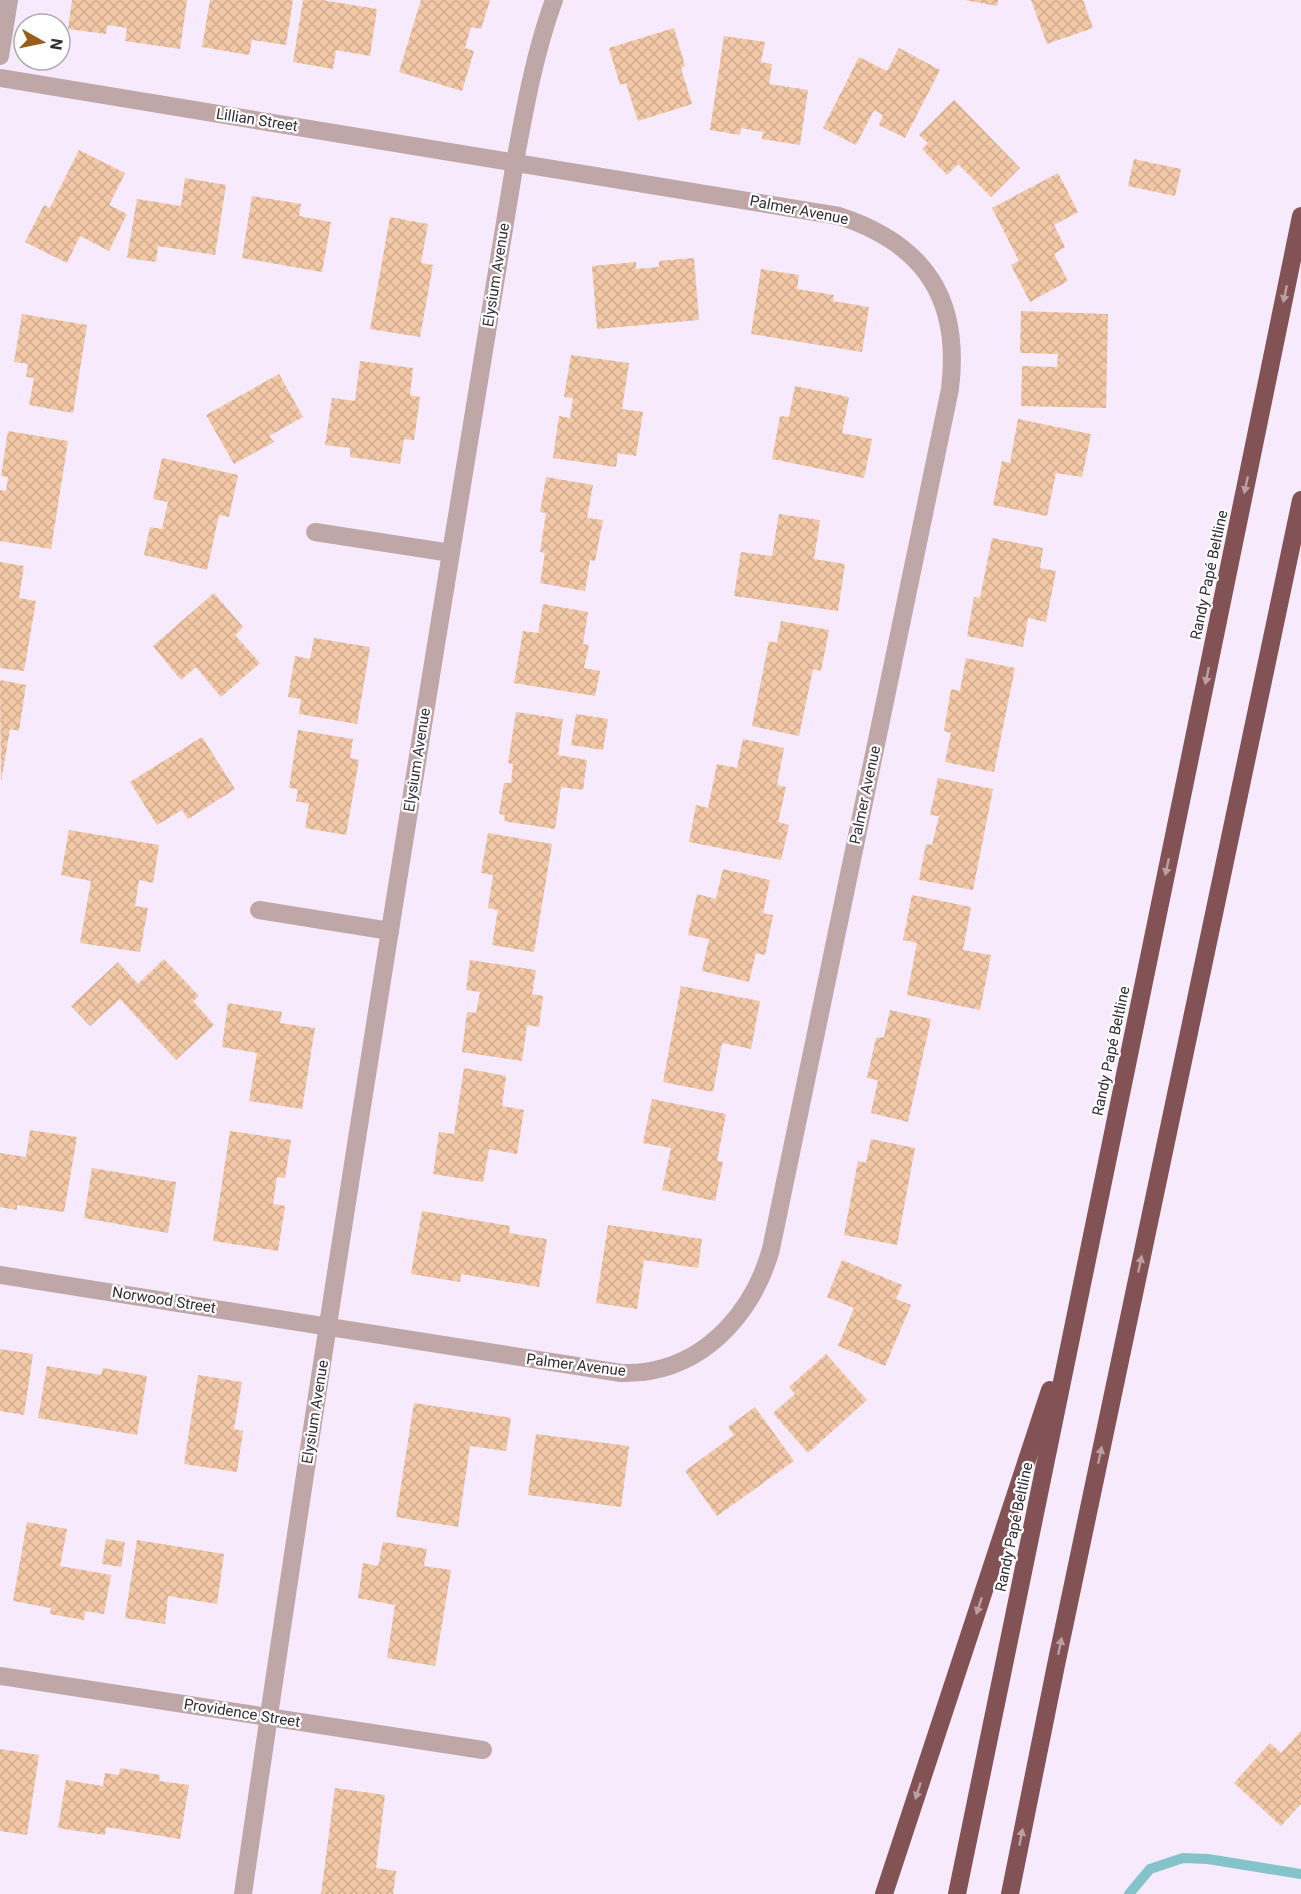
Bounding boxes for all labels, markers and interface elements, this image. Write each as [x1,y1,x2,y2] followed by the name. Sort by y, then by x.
[12,12,72,72] north arrow
[46,37,67,51] text: N
[215,105,299,135] street label: Lillian Street
[748,192,850,228] street label: Palmer Avenue
[479,222,513,328] street label: Elysium Avenue
[1280,284,1289,303] one-way arrow
[1241,475,1250,494] one-way arrow
[1186,509,1232,641] street label: Randy Papé Beltline
[1202,666,1211,685] one-way arrow
[400,707,434,813] street label: Elysium Avenue
[846,744,884,846] street label: Palmer Avenue
[1162,857,1172,876] one-way arrow
[1088,985,1134,1117] street label: Randy Papé Beltline
[1136,1254,1145,1273] one-way arrow
[111,1283,217,1317] street label: Norwood Street
[525,1350,627,1380] street label: Palmer Avenue
[298,1359,332,1465] street label: Elysium Avenue
[1096,1445,1105,1464] one-way arrow
[991,1461,1037,1593] street label: Randy Papé Beltline
[974,1597,983,1615] one-way arrow
[1056,1636,1065,1655] one-way arrow
[183,1695,302,1731] street label: Providence Street
[912,1782,922,1800] one-way arrow
[1017,1827,1026,1846] one-way arrow

